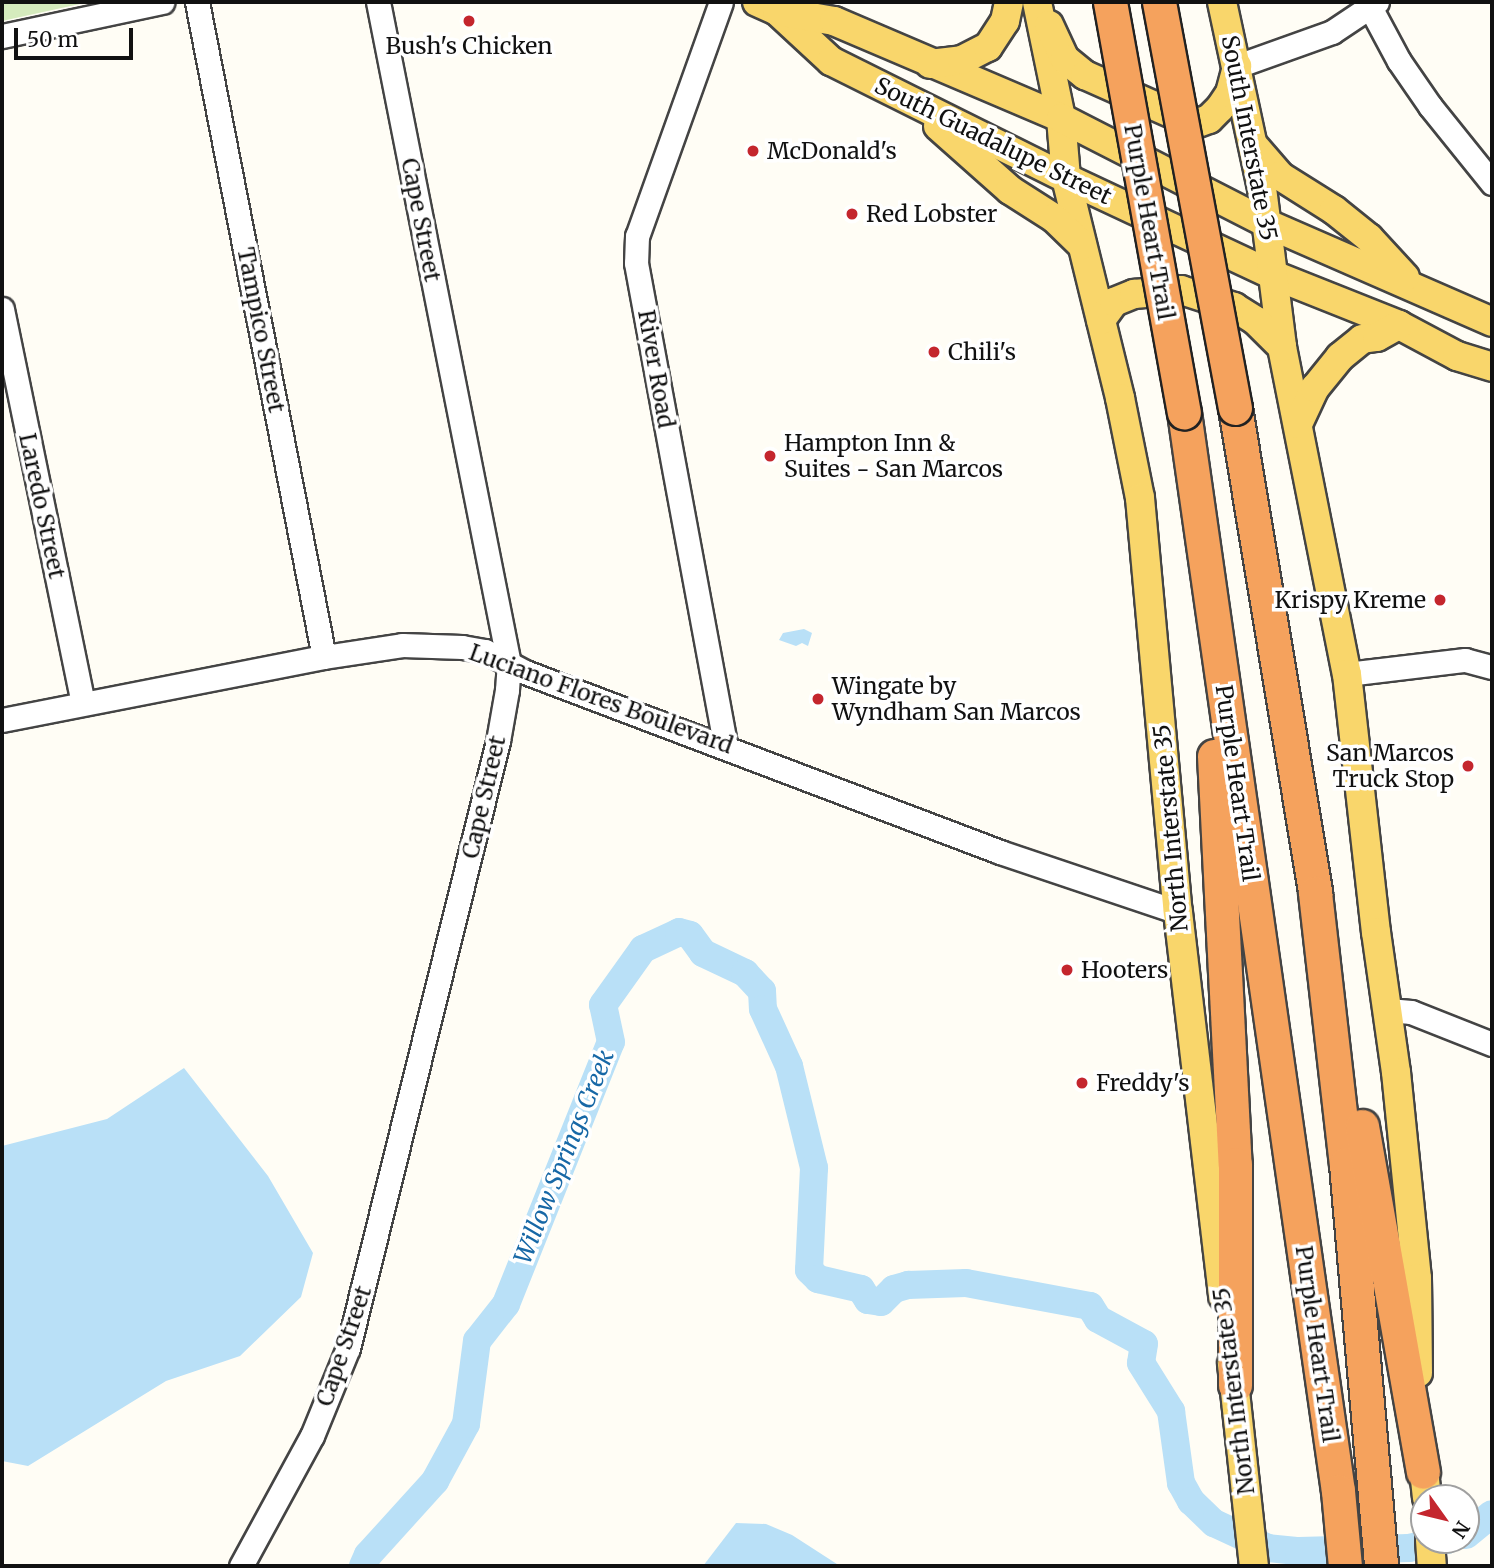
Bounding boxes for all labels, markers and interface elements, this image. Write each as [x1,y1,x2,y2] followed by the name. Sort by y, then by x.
[461,13,477,29] marker: Bush's Chicken
[18,14,136,58] scale bar
[27,26,78,53] text: 50 m
[386,32,552,60] place label: Bush's Chicken
[1216,33,1282,243] street label: South Interstate 35
[870,72,1116,210] street label: South Guadalupe Street
[1118,122,1180,322] street label: Purple Heart Trail
[767,137,897,165] place label: McDonald's
[745,143,761,159] marker: McDonald's
[395,156,447,284] street label: Cape Street
[866,200,997,228] place label: Red Lobster
[844,206,860,222] marker: Red Lobster
[231,245,291,415] street label: Tampico Street
[632,308,680,430] street label: River Road
[948,338,1016,366] place label: Chili's
[926,344,942,360] marker: Chili's
[784,429,1003,483] place label: Hampton Inn & Suites - San Marcos
[13,431,71,581] street label: Laredo Street
[762,448,778,464] marker: Hampton Inn & Suites - San Marcos
[1275,586,1426,614] place label: Krispy Kreme
[1432,592,1448,608] marker: Krispy Kreme
[465,638,737,760] street label: Luciano Flores Boulevard
[832,672,1081,726] place label: Wingate by Wyndham San Marcos
[1210,683,1264,883] street label: Purple Heart Trail
[810,691,826,707] marker: Wingate by Wyndham San Marcos
[1148,723,1194,933] street label: North Interstate 35
[456,733,512,861] street label: Cape Street
[1326,739,1454,793] place label: San Marcos Truck Stop
[1460,758,1476,774] marker: San Marcos Truck Stop
[1081,956,1168,984] place label: Hooters
[1059,962,1075,978] marker: Hooters
[508,1046,620,1268] water label: Willow Springs Creek
[1096,1069,1190,1097] place label: Freddy's
[1074,1075,1090,1091] marker: Freddy's
[1290,1244,1344,1444] street label: Purple Heart Trail
[311,1282,377,1410] street label: Cape Street
[1208,1286,1260,1496] street label: North Interstate 35
[1410,1484,1480,1554] north arrow
[1447,1517,1475,1543] text: N

